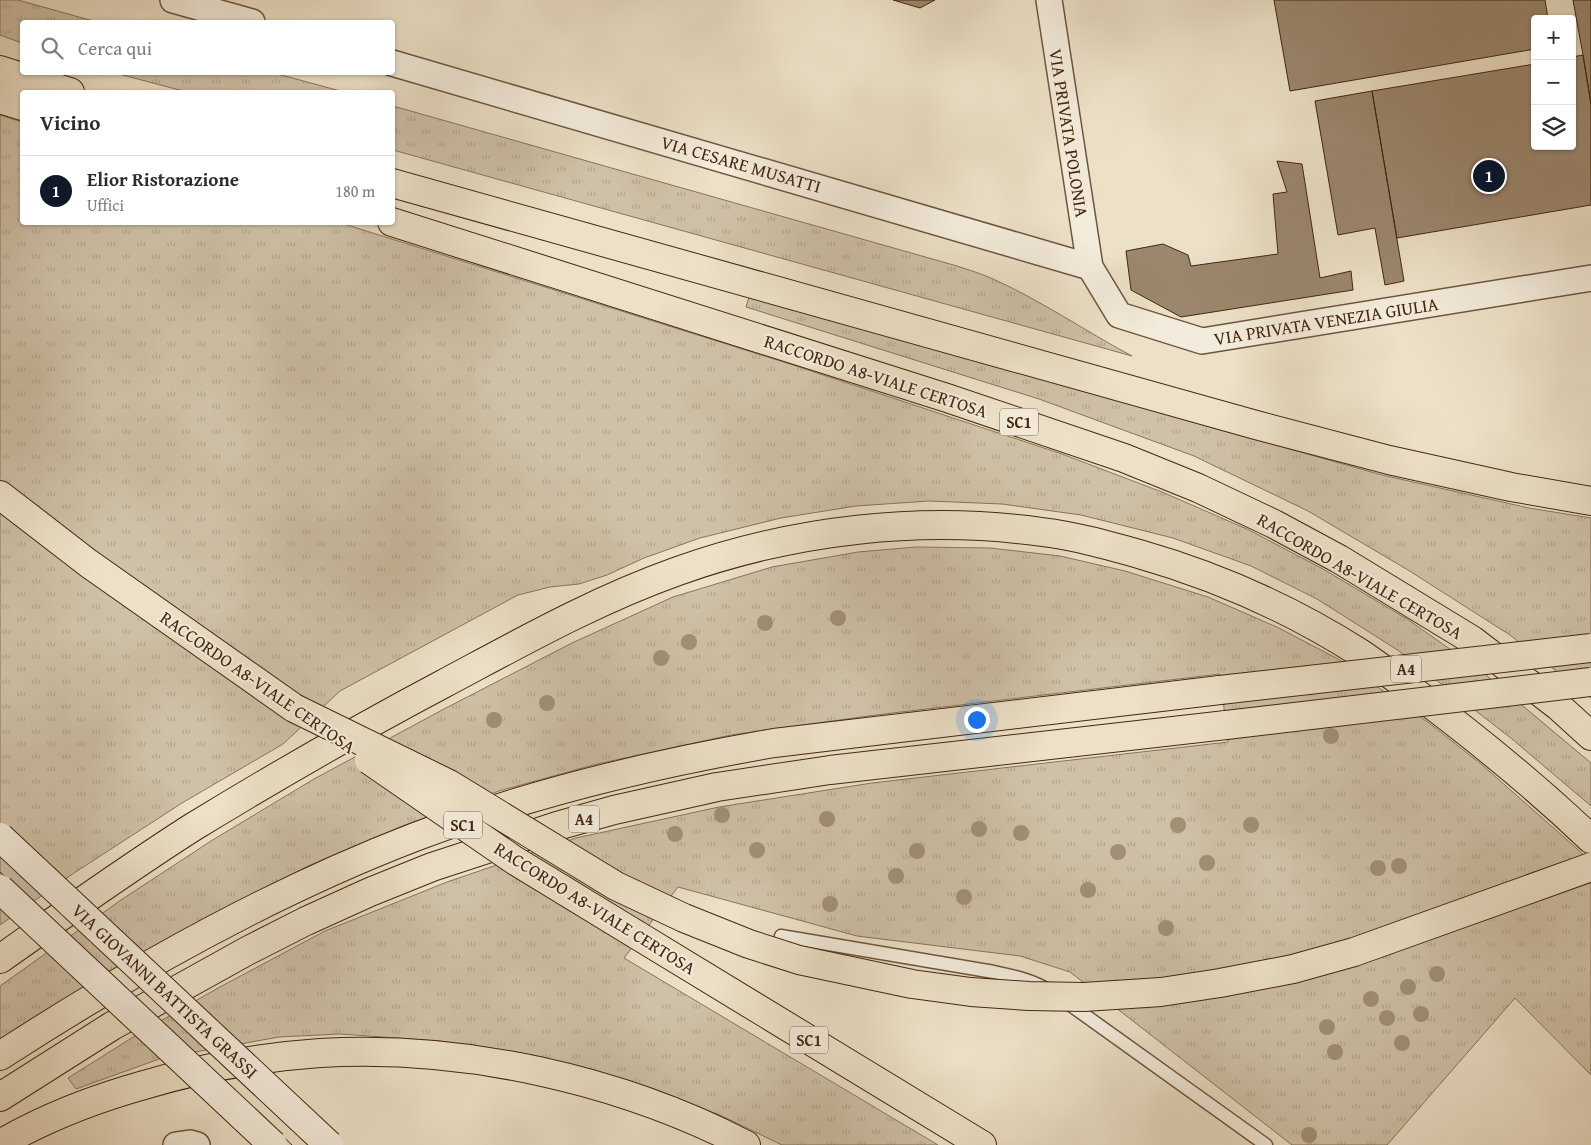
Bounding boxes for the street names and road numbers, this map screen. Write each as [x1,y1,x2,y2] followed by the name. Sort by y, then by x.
[1042,47,1096,219] street label: VIA PRIVATA POLONIA
[658,128,824,200] street label: VIA CESARE MUSATTI
[1212,290,1440,352] street label: VIA PRIVATA VENEZIA GIULIA
[761,327,991,425] street label: RACCORDO A8-VIALE CERTOSA
[1000,408,1038,436] road number: SC1
[1252,506,1468,646] street label: RACCORDO A8-VIALE CERTOSA
[155,604,361,760] street label: RACCORDO A8-VIALE CERTOSA
[1391,656,1421,682] road number: A4
[569,806,599,832] road number: A4
[444,812,482,838] road number: SC1
[489,835,701,981] street label: RACCORDO A8-VIALE CERTOSA
[66,897,264,1085] street label: VIA GIOVANNI BATTISTA GRASSI
[790,1026,828,1054] road number: SC1

